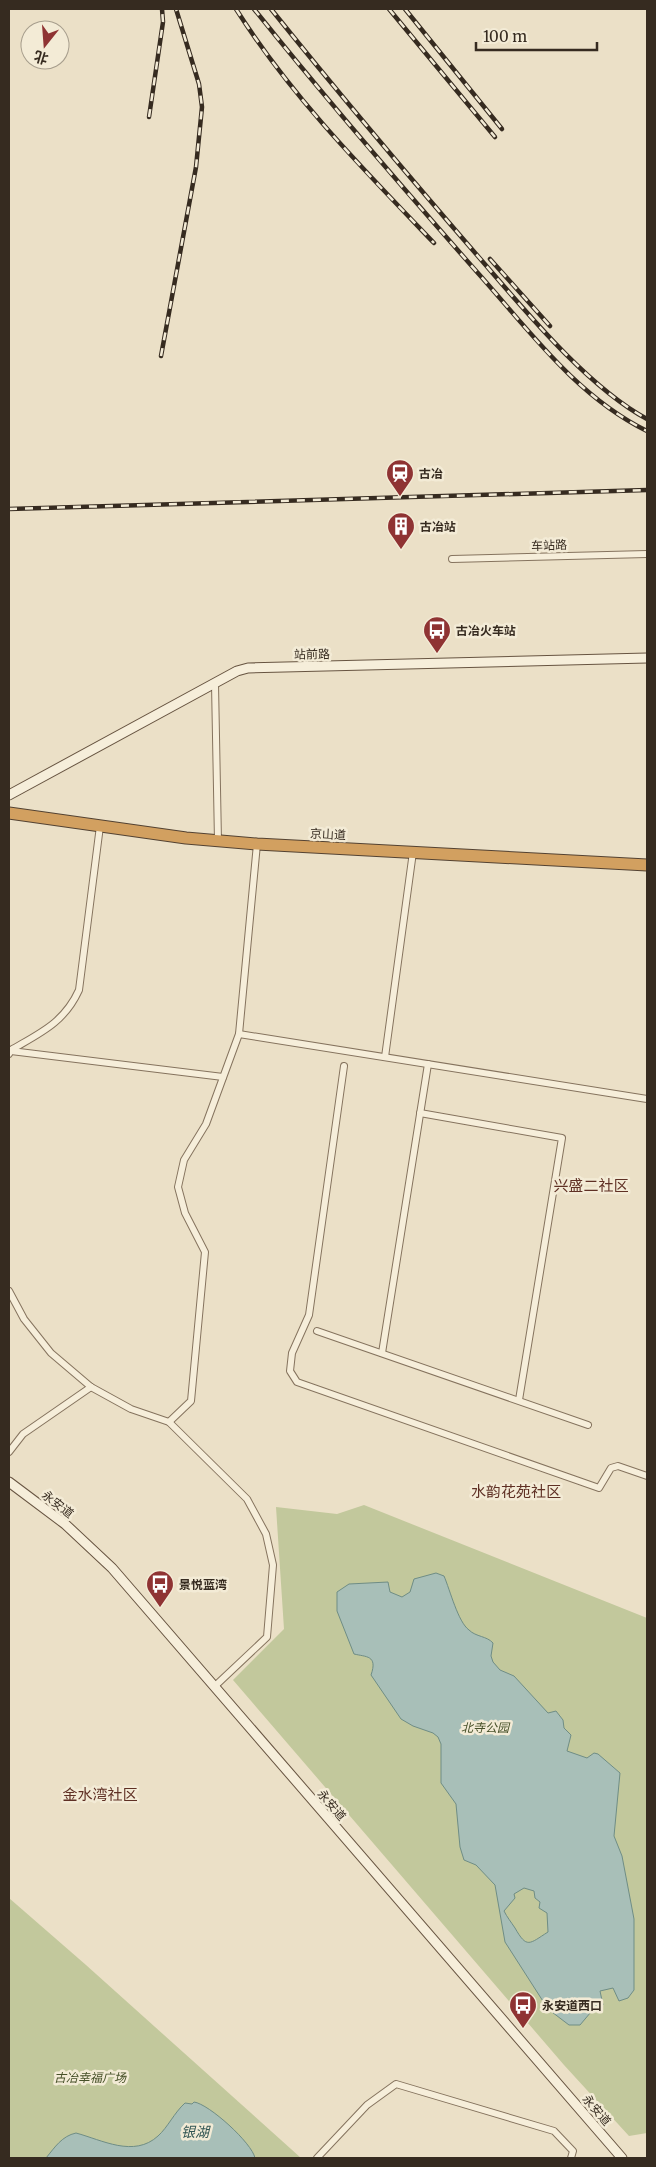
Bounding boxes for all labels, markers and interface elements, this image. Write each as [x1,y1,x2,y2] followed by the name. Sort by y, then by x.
[20,20,70,70] north arrow
[476,20,597,52] scale bar
[483,27,527,46] text: 100 m
[32,47,51,68] text: 北
[385,458,415,497] station icon: 古冶
[419,466,443,481] place label: 古冶
[386,511,416,550] building icon: 古冶站
[420,519,456,534] place label: 古冶站
[531,537,567,553] street label: 车站路
[422,615,452,654] bus stop icon: 古冶火车站
[456,623,516,638] place label: 古冶火车站
[294,646,330,662] street label: 站前路
[310,826,346,842] street label: 京山道
[553,1176,629,1195] district label: 兴盛二社区
[471,1482,561,1501] district label: 水韵花苑社区
[39,1487,77,1521] street label: 永安道
[145,1569,175,1608] bus stop icon: 景悦蓝湾
[179,1577,227,1592] place label: 景悦蓝湾
[461,1720,511,1735] park label: 北寺公园
[62,1785,138,1804] district label: 金水湾社区
[315,1786,349,1824] street label: 永安道
[508,1990,538,2029] bus stop icon: 永安道西口
[542,1998,602,2013] place label: 永安道西口
[54,2070,127,2085] park label: 古冶幸福广场
[580,2091,614,2129] street label: 永安道
[181,2123,211,2141] water label: 银湖

